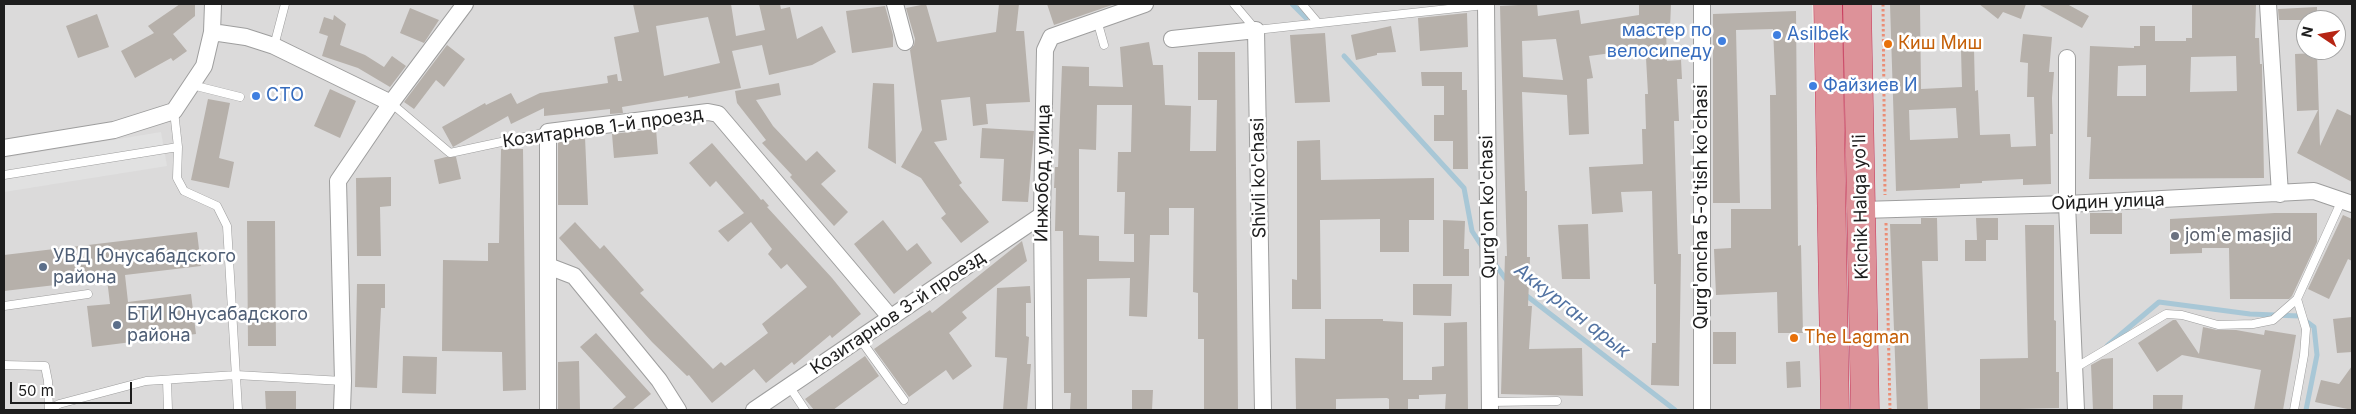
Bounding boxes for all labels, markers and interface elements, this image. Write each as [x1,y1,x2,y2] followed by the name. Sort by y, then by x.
[2296,10,2346,60] north arrow
[1607,20,1712,62] place label: мастер по велосипеду
[1787,24,1849,46] place label: Asilbek
[2297,25,2316,39] text: N
[1771,29,1783,41] marker: Asilbek
[1898,33,1982,55] place label: Киш Миш
[1716,35,1728,47] marker: мастер по велосипеду
[1882,38,1894,50] marker: Киш Миш
[1823,75,1917,97] place label: Файзиев И
[1807,80,1819,92] marker: Файзиев И
[1691,84,1713,330] street label: Qurg'oncha 5-o'tish ko'chasi
[266,85,304,107] place label: СТО
[250,90,262,102] marker: СТО
[501,103,705,153] street label: Козитарнов 1-й проезд
[1031,104,1055,242] street label: Инжобод улица
[1247,118,1271,238] street label: Shivli ko'chasi
[1849,134,1873,280] street label: Kichik Halqa yo'li
[1476,135,1500,279] street label: Qurg'on ko'chasi
[2051,189,2165,215] street label: Ойдин улица
[2185,225,2292,247] place label: jom'e masjid
[2169,230,2181,242] marker: jom'e masjid
[53,246,236,288] place label: УВД Юнусабадского района
[807,246,989,380] street label: Козитарнов 3-й проезд
[1510,259,1634,363] water label: Аккурган арык
[37,261,49,273] marker: УВД Юнусабадского района
[127,304,308,346] place label: БТИ Юнусабадского района
[111,319,123,331] marker: БТИ Юнусабадского района
[1804,327,1910,349] place label: The Lagman
[1788,332,1800,344] marker: The Lagman
[12,372,135,404] scale bar
[18,381,54,400] text: 50 m

